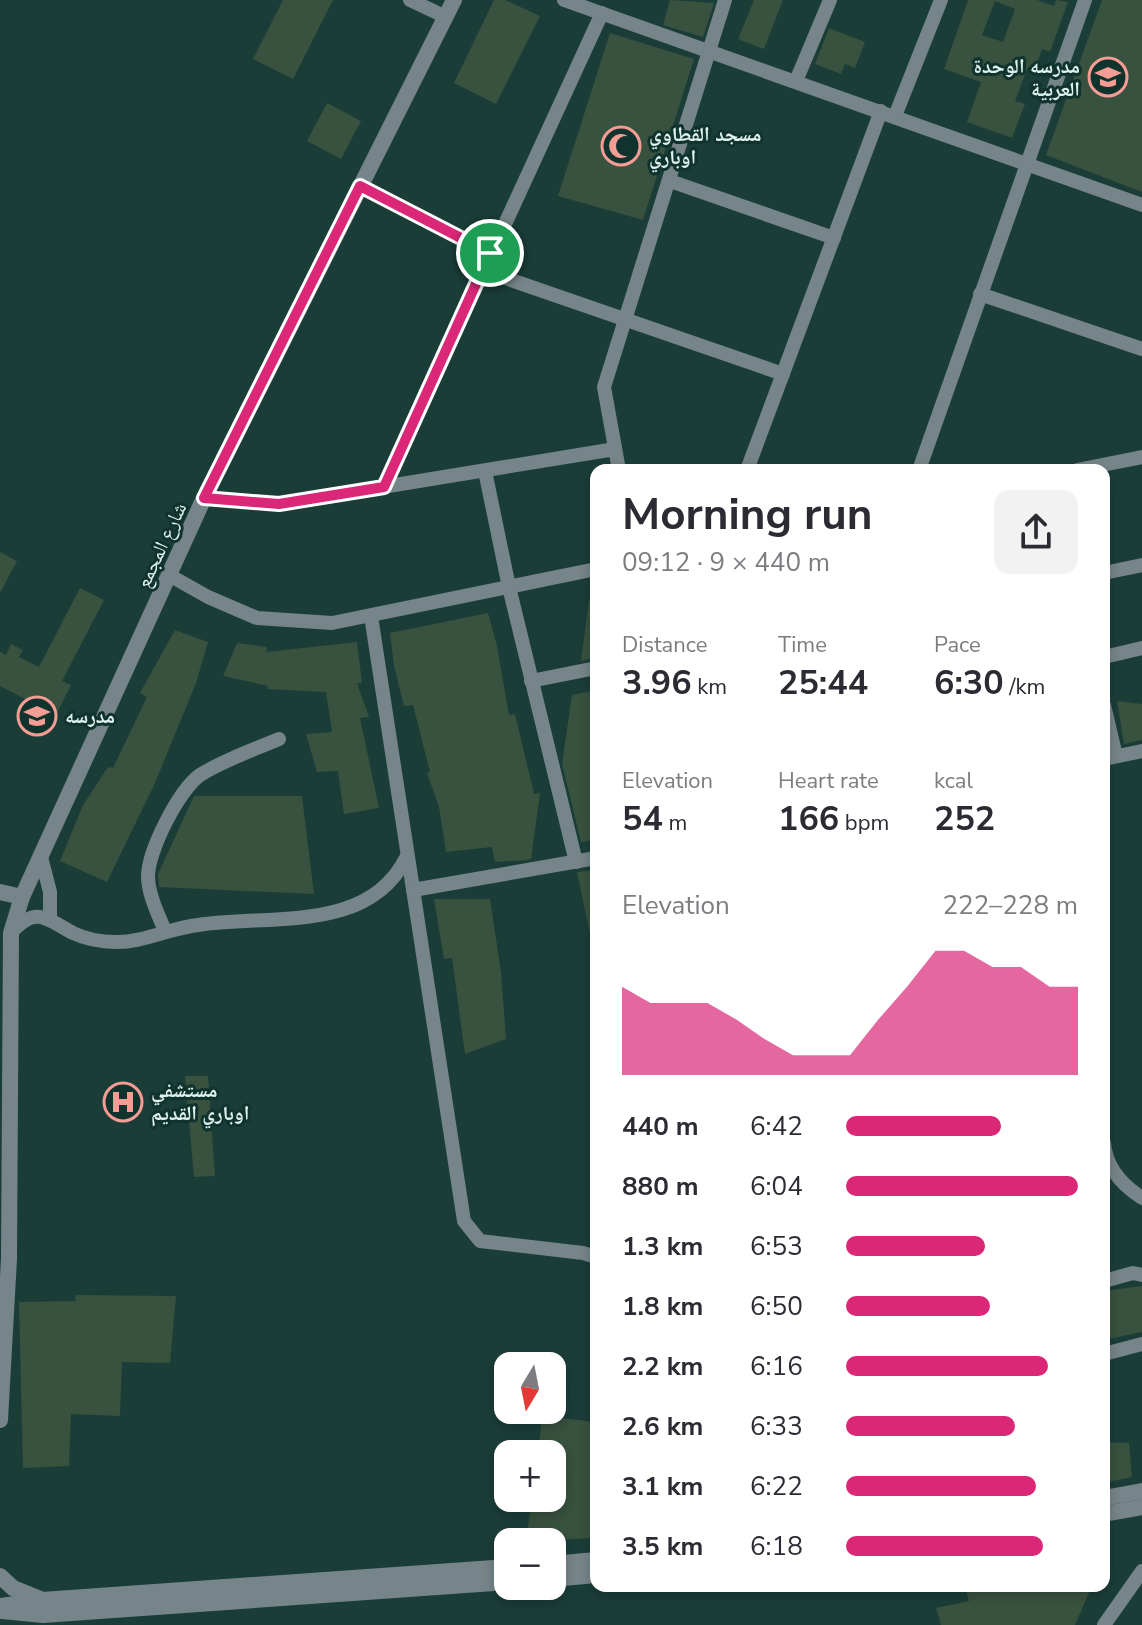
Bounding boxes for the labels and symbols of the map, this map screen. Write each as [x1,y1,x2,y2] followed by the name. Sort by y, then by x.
[974,53,1080,103] place label: مدرسه الوحدة العربية
[1087,56,1129,98] school or university icon: مدرسه الوحدة العربية
[649,121,761,173] place label: مسجد القطاوي اوباري
[600,125,642,167] mosque icon: مسجد القطاوي اوباري
[456,219,524,287] pin
[130,498,193,592] street label: شارع المجمع
[16,695,58,737] school or university icon: مدرسه
[65,703,115,730] place label: مدرسه
[151,1077,249,1129] place label: مستشفي اوباري القديم
[102,1081,144,1123] hospital icon: مستشفي اوباري القديم
[494,1352,566,1424] north arrow

